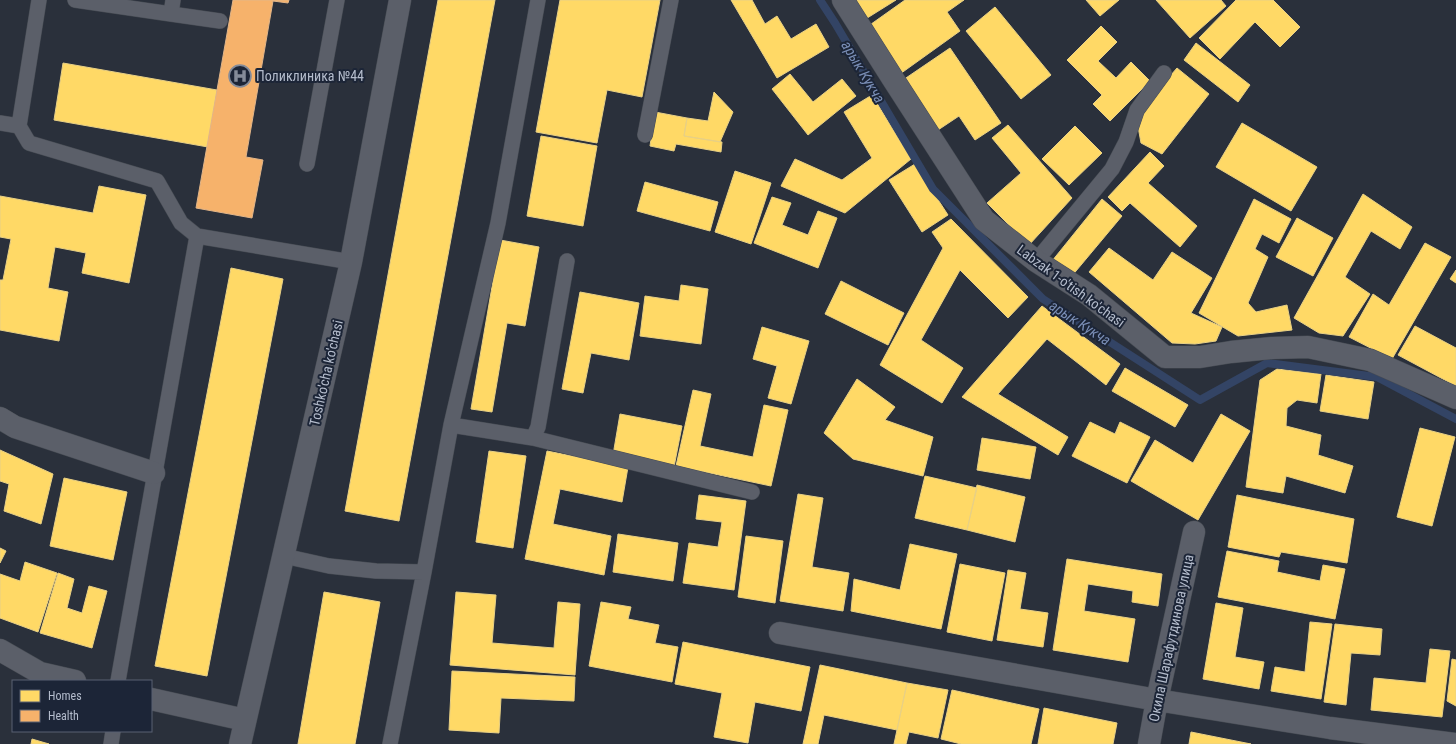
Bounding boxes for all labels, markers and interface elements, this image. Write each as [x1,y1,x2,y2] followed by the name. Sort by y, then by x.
[837,38,889,106] water label: арык Кукча
[227,63,253,89] hospital icon: Поликлиника №44
[256,68,364,84] place label: Поликлиника №44
[1014,242,1128,330] street label: Labzak 1-o'tish ko'chasi
[1046,297,1114,349] water label: арык Кукча
[306,318,346,428] street label: Toshko'cha ko'chasi
[1145,553,1197,723] street label: Окила Шарафутдинова улица
[12,680,152,732] legend
[48,689,82,703] text: Homes
[48,709,79,723] text: Health

